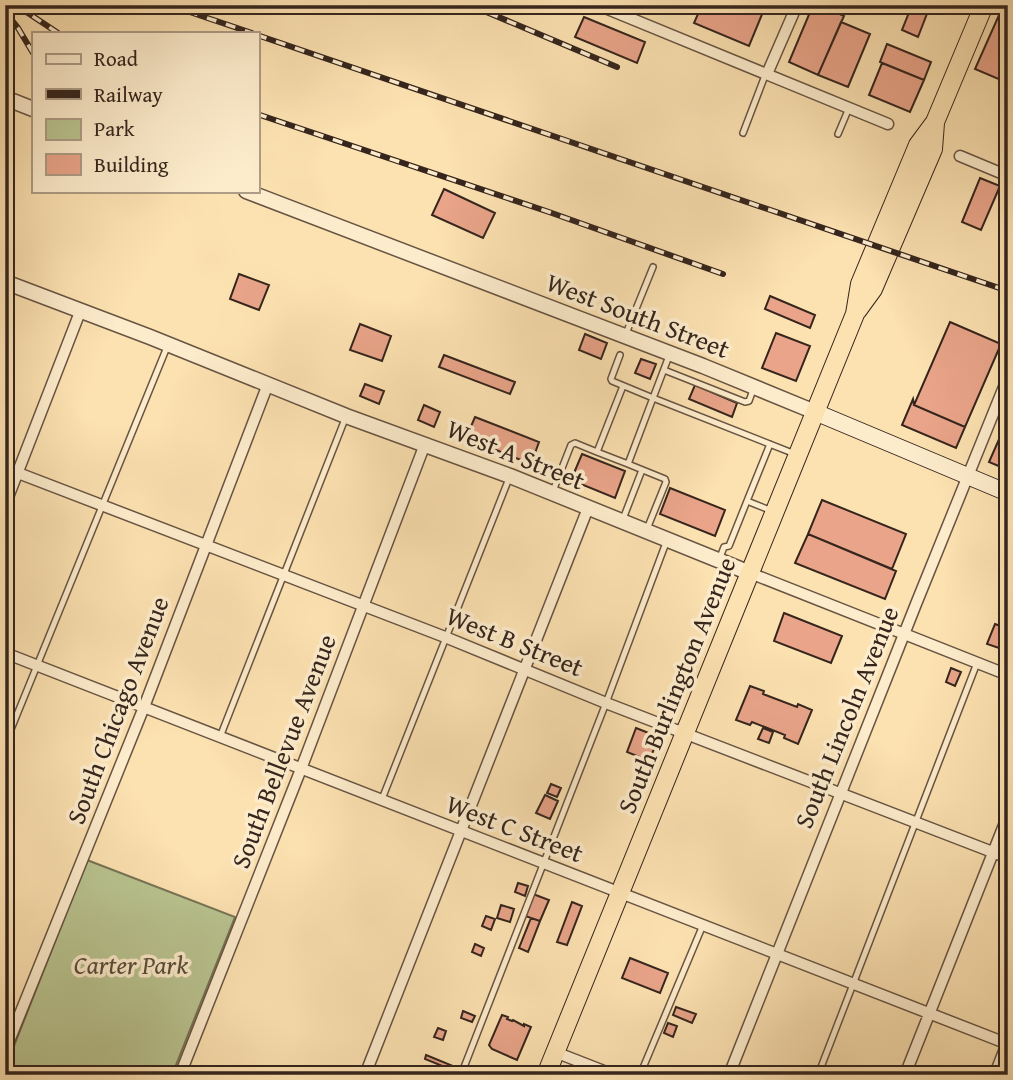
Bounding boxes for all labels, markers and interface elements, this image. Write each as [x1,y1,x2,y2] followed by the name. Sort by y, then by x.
[32,32,259,192] legend
[94,43,139,74] text: Road
[94,79,163,110] text: Railway
[94,113,135,144] text: Park
[94,149,169,180] text: Building
[541,262,735,368] street label: West South Street
[441,409,591,499] street label: West A Street
[607,551,745,819] street label: South Burlington Avenue
[56,590,178,830] street label: South Chicago Avenue
[441,596,589,686] street label: West B Street
[784,600,908,834] street label: South Lincoln Avenue
[220,628,346,874] street label: South Bellevue Avenue
[441,784,589,872] street label: West C Street
[74,945,188,984] park label: Carter Park

